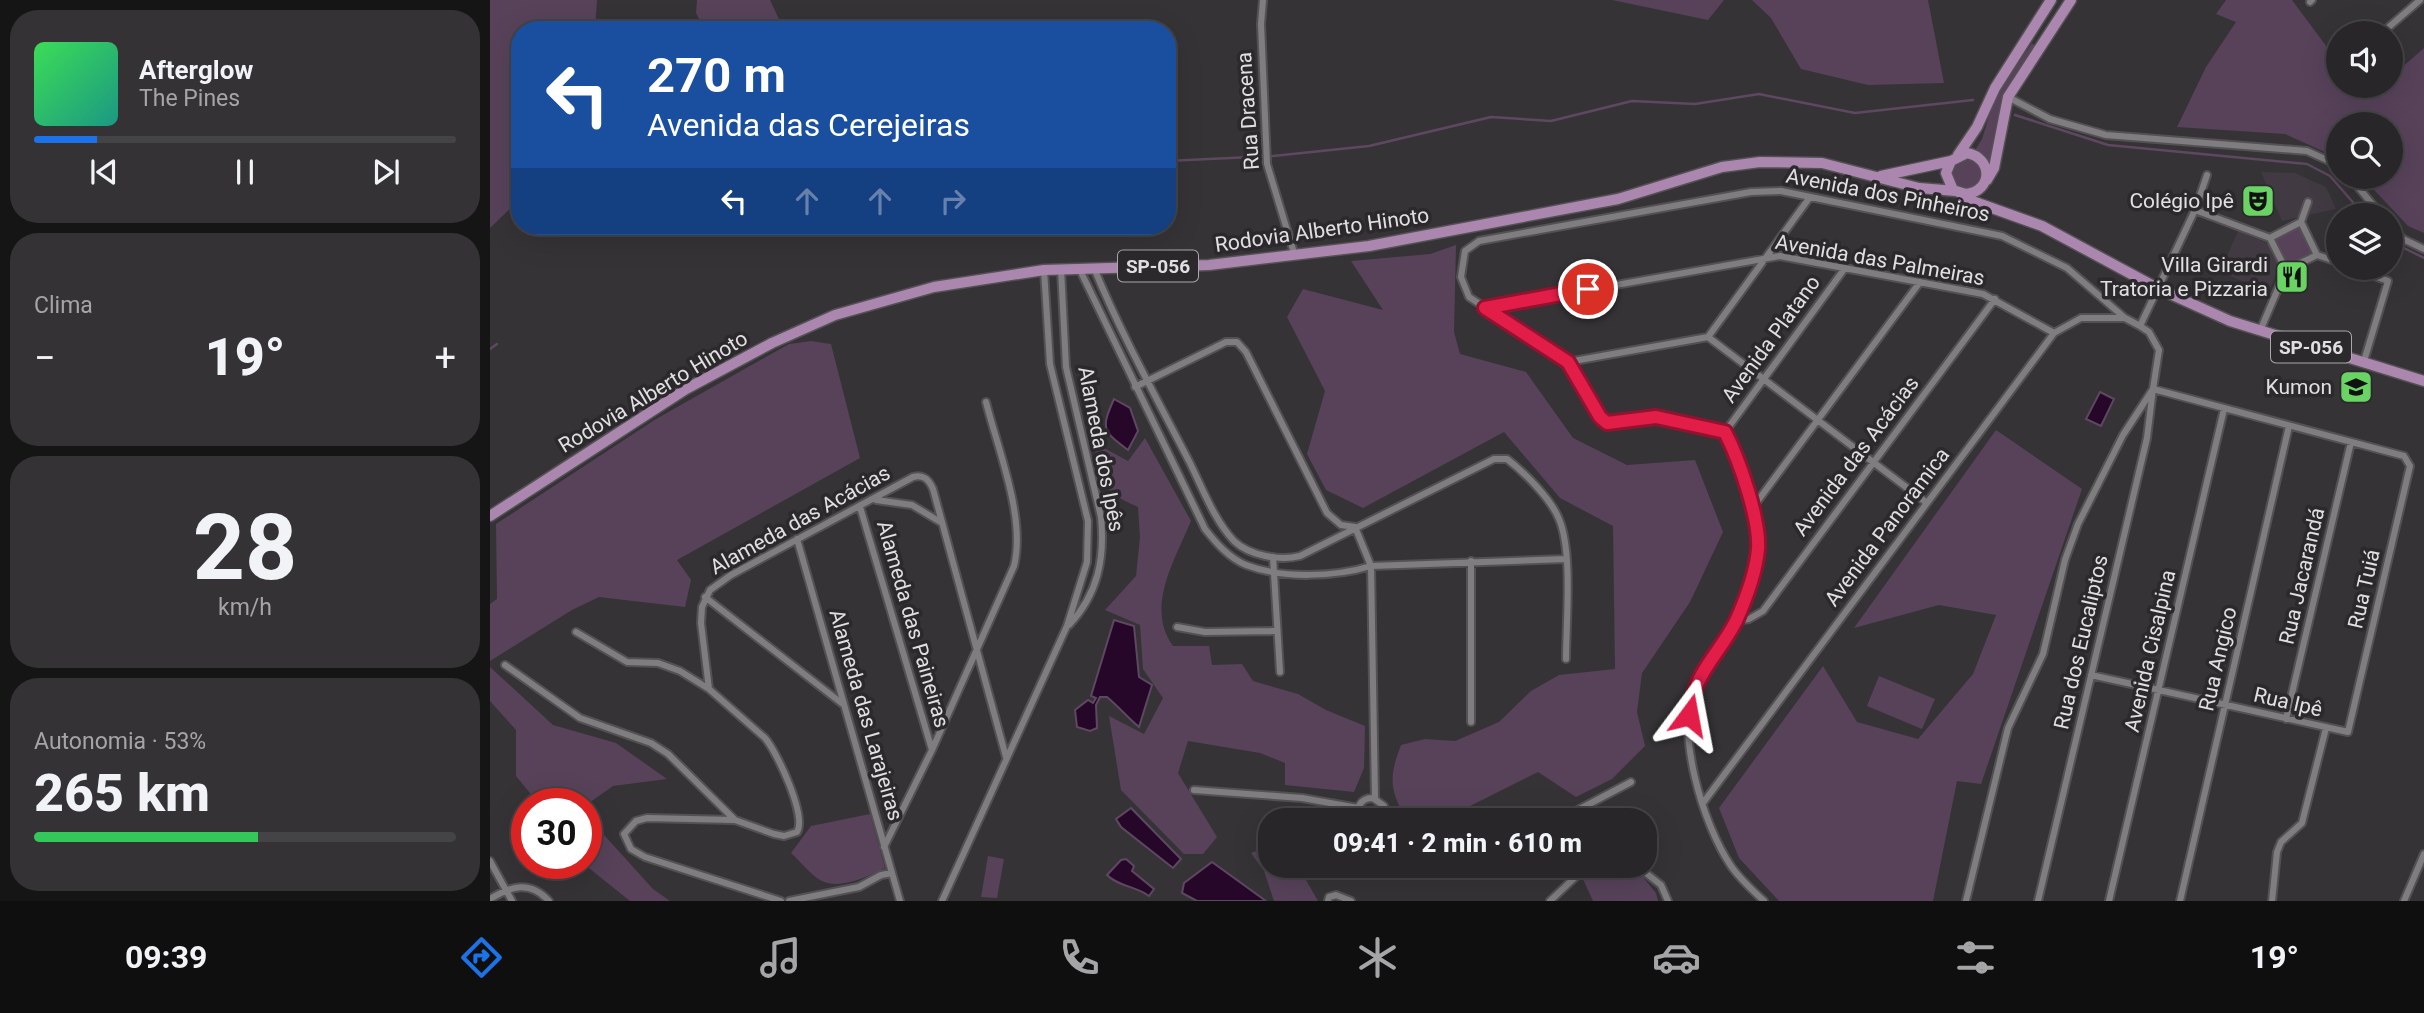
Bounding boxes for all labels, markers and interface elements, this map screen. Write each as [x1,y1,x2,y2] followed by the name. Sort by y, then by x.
[2326,21,2403,280] map controls
[2326,21,2403,98] button: sound
[647,47,786,104] text: 270 m
[532,49,623,140] icon: left
[1232,51,1264,171] street label: Rua Dracena
[139,55,253,85] text: Afterglow
[139,85,240,112] text: The Pines
[647,106,970,144] text: Avenida das Cerejeiras
[2326,112,2403,189] button: search
[85,153,123,191] icon: previous
[226,153,264,191] icon: pause
[367,153,405,191] icon: next
[1784,163,1992,227] street label: Avenida dos Pinheiros
[715,182,753,220] icon: left
[788,182,826,220] icon: ahead
[861,182,899,220] icon: ahead
[934,182,972,220] icon: right
[2239,182,2277,220] theatre icon: Colégio Ipê
[2129,189,2234,213] place label: Colégio Ipê
[1213,203,1431,257] street label: Rodovia Alberto Hinoto
[2326,203,2403,280] button: layers
[1773,230,1987,290] street label: Avenida das Palmeiras
[1118,250,1198,282] road number: SP-056
[2100,253,2268,301] place label: Villa Girardi Tratoria e Pizzaria
[2273,258,2311,296] restaurant icon: Villa Girardi Tratoria e Pizzaria
[1558,259,1618,319] pin
[1569,270,1607,308] icon: arrive
[1717,271,1825,407] street label: Avenida Platano
[34,292,93,319] text: Clima
[554,326,752,458] street label: Rodovia Alberto Hinoto
[205,327,285,388] text: 19°
[2271,332,2351,362] road number: SP-056
[34,336,56,380] text: −
[434,336,456,380] text: +
[1073,364,1129,534] street label: Alameda dos Ipês
[2337,368,2375,406] school or university icon: Kumon
[1788,372,1924,540] street label: Avenida das Acácias
[2265,375,2332,399] place label: Kumon
[1820,443,1954,611] street label: Avenida Panoramica
[706,461,894,579] street label: Alameda das Acácias
[193,495,297,601] text: 28
[2275,505,2329,647] street label: Rua Jacarandá
[872,518,954,730] street label: Alameda das Paineiras
[2343,547,2385,631] street label: Rua Tuiá
[2049,552,2113,732] street label: Rua dos Eucaliptos
[2120,568,2180,734] street label: Avenida Cisalpina
[218,594,272,621] text: km/h
[2194,604,2242,713] street label: Rua Angico
[824,607,908,823] street label: Alameda das Larajeiras
[1652,678,1726,752] position arrow
[2251,682,2325,722] street label: Rua Ipê
[34,728,206,755] text: Autonomia · 53%
[34,763,210,824] text: 265 km
[511,788,602,879] speed limit sign: 30
[1333,828,1582,858] text: 09:41 · 2 min · 610 m
[457,933,506,982] icon: directions
[756,933,805,982] icon: music
[1055,933,1104,982] icon: phone
[1353,933,1402,982] icon: climate
[1652,933,1701,982] icon: car
[1951,933,2000,982] icon: filters
[125,938,207,976] text: 09:39
[2250,938,2299,976] text: 19°

